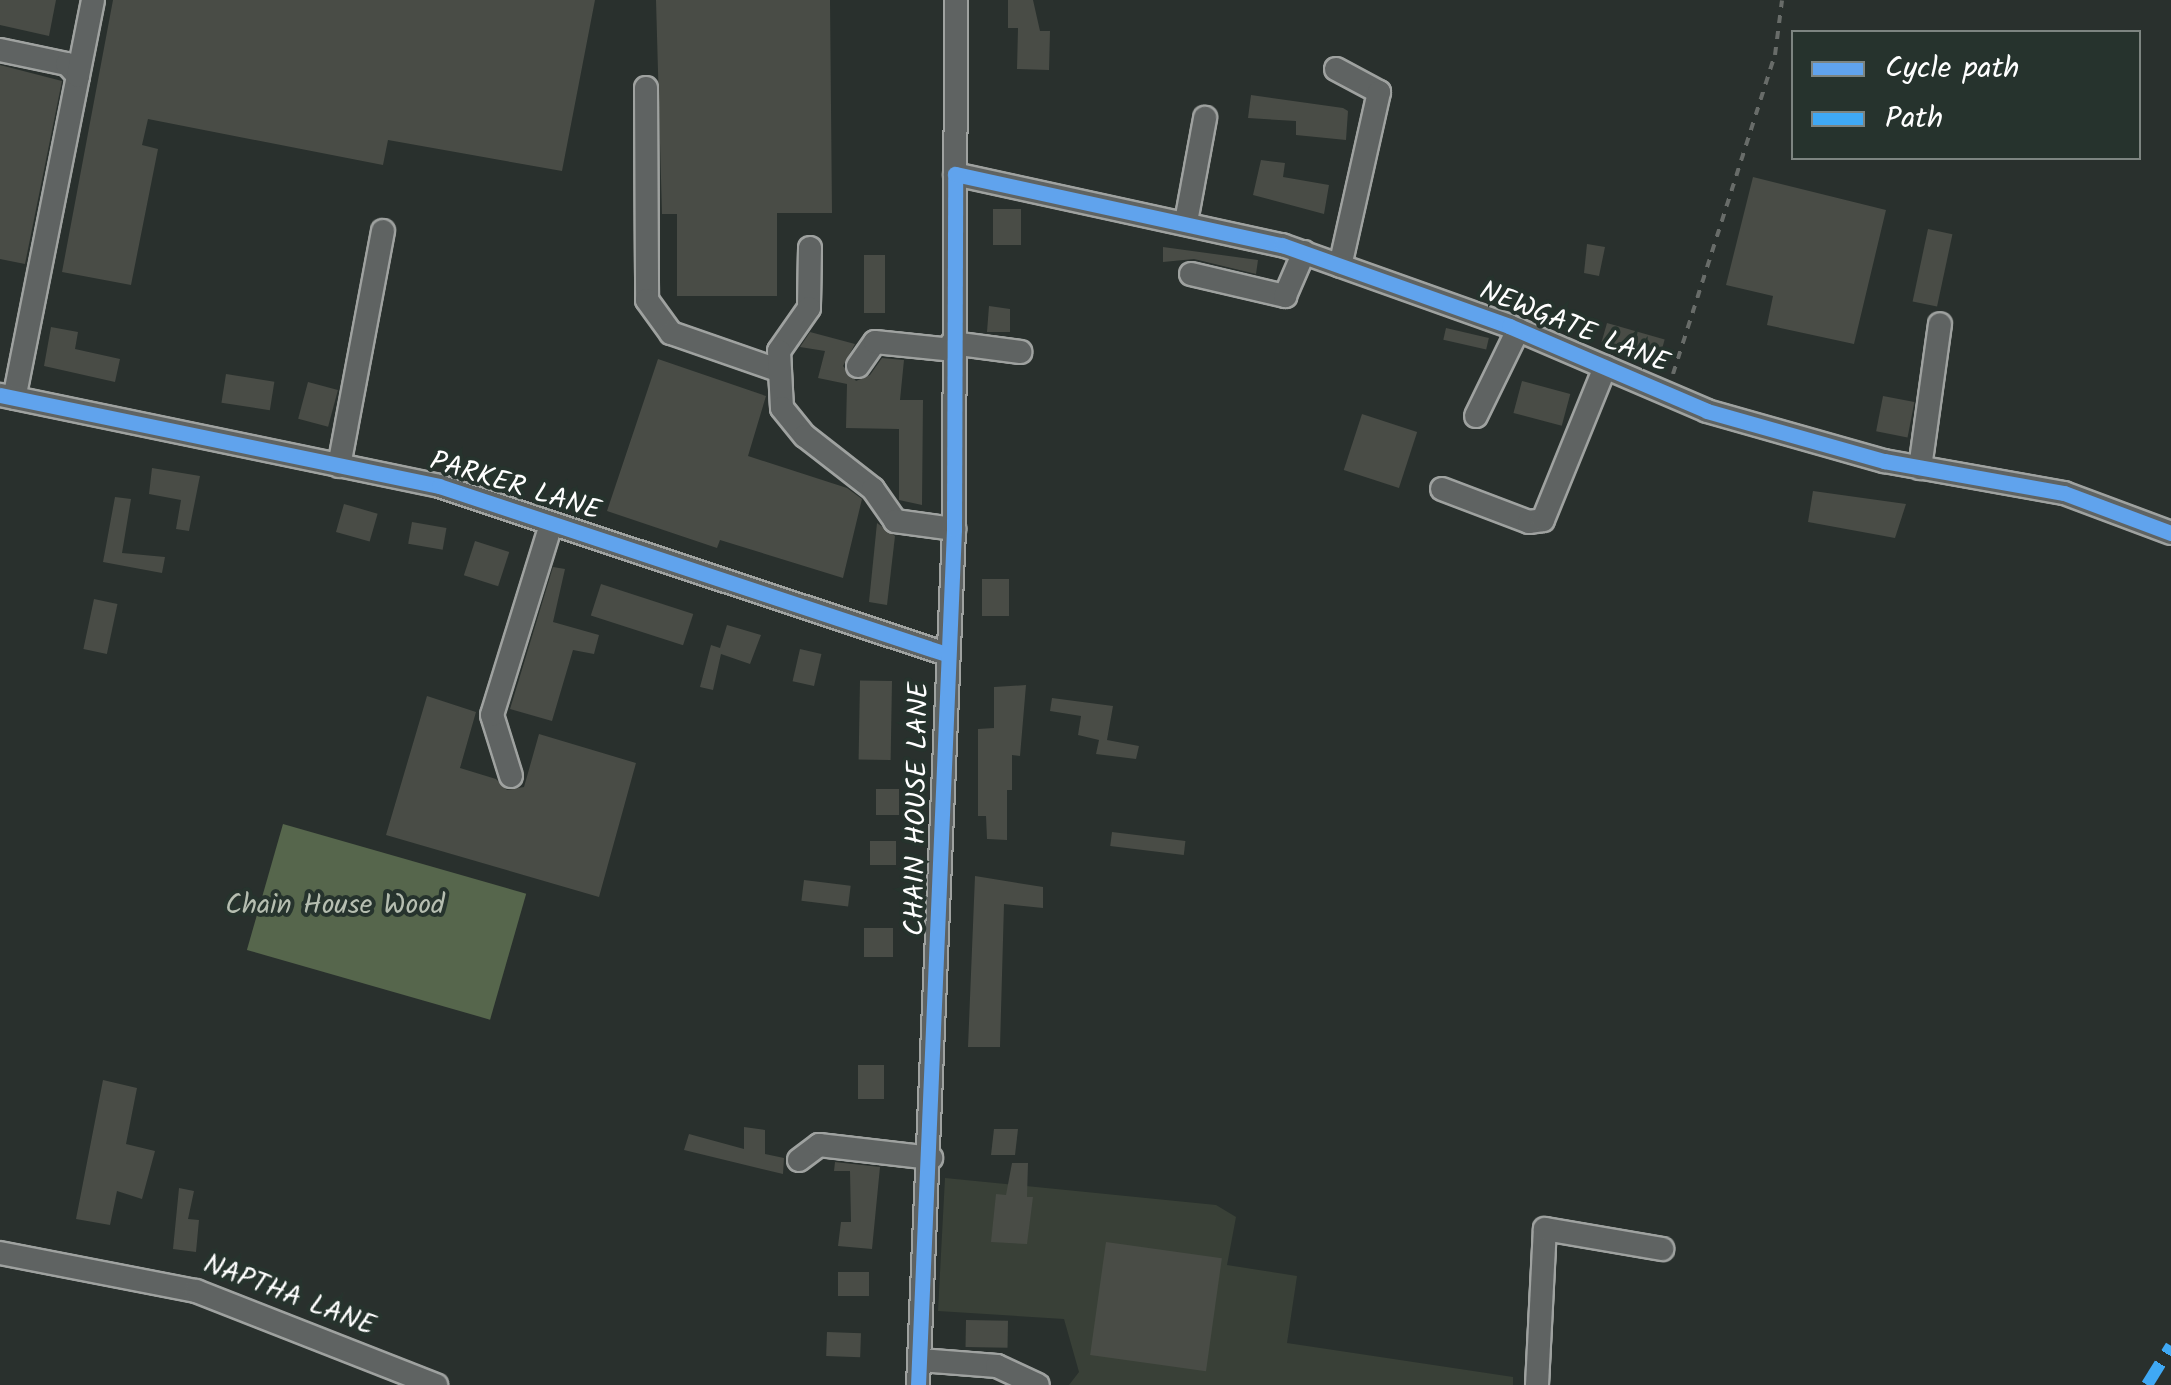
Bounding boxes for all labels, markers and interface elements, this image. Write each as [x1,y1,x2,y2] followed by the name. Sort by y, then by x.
[1791,30,2141,160] legend
[1885,45,2019,93] text: Cycle path
[1885,95,1943,143] text: Path
[1474,275,1674,381] street label: NEWGATE LANE
[426,445,604,529] street label: PARKER LANE
[899,682,937,936] street label: CHAIN HOUSE LANE
[225,889,445,923] park label: Chain House Wood
[199,1248,379,1344] street label: NAPTHA LANE

